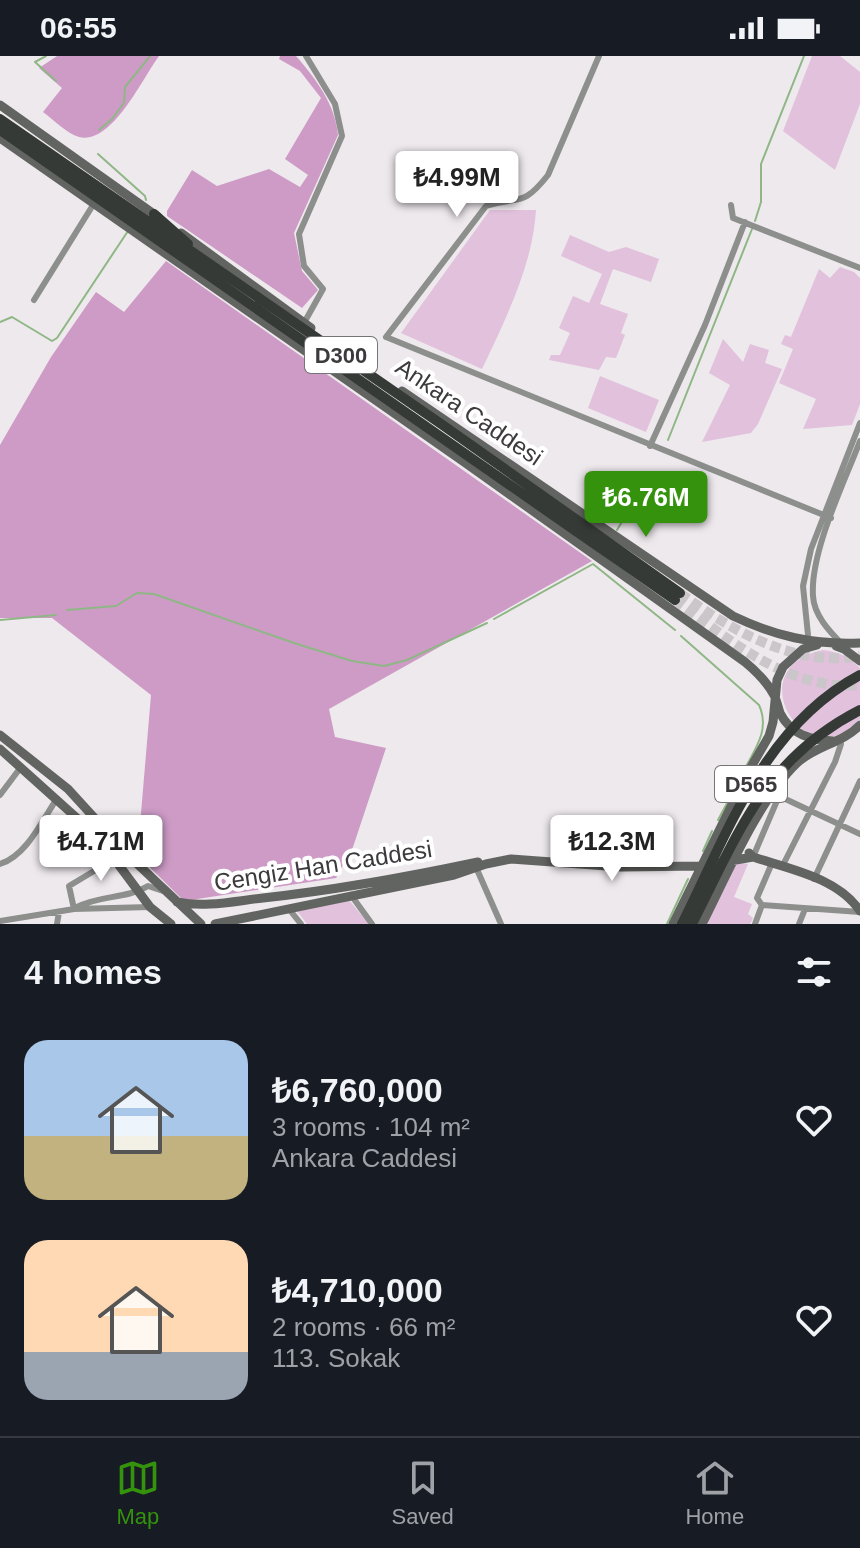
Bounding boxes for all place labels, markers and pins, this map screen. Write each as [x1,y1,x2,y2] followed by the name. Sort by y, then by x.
[392,151,522,219] pin: ₺4.99M
[581,471,711,539] pin: ₺6.76M
[36,815,166,883] pin: ₺4.71M
[547,815,677,883] pin: ₺12.3M

